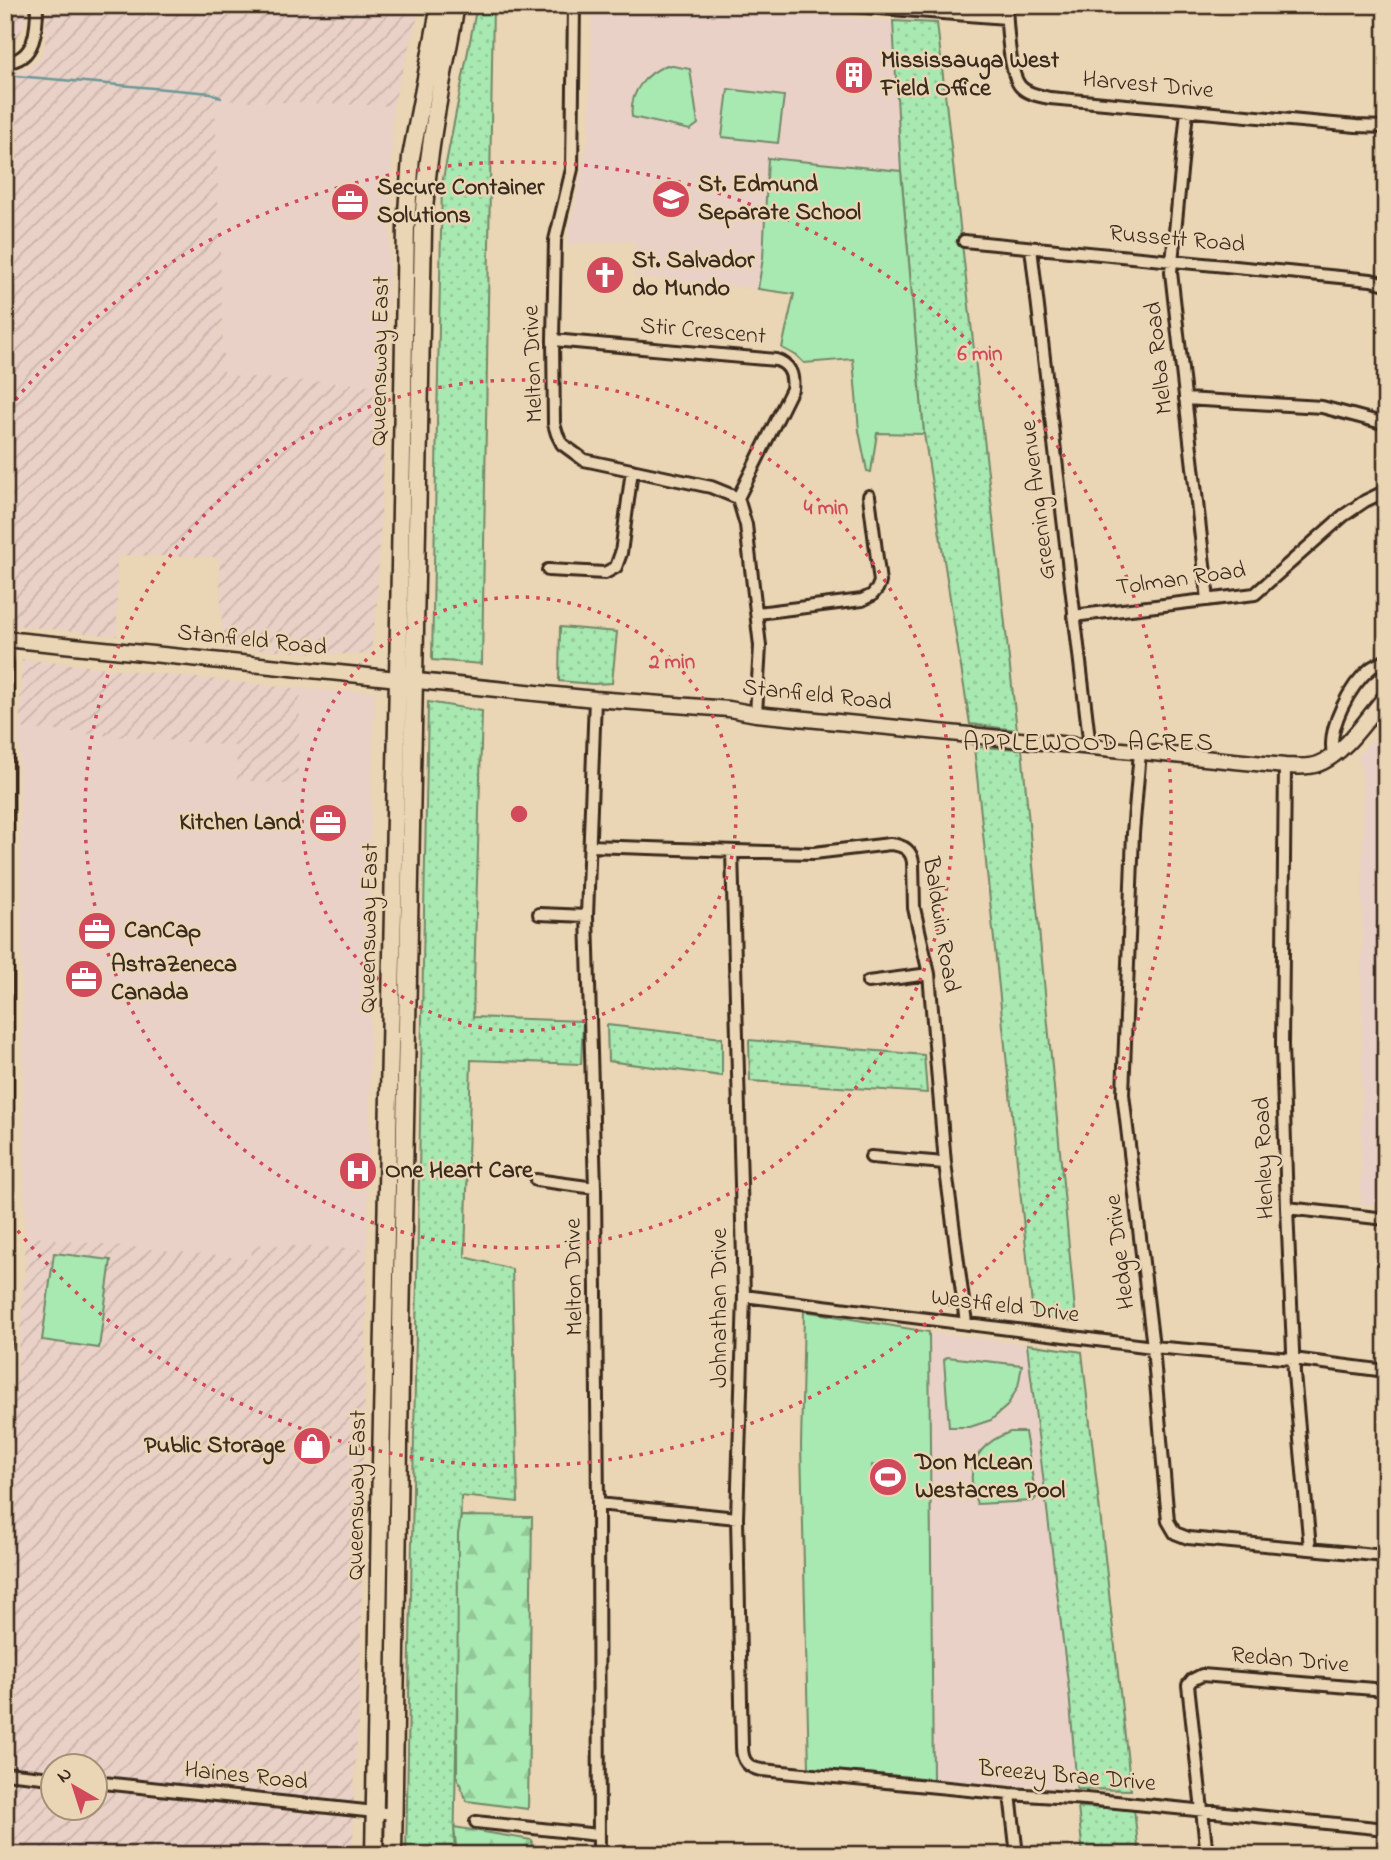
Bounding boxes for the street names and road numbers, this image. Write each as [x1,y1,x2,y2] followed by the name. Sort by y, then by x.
[1081,63,1215,109] street label: Harvest Drive
[1108,217,1247,263] street label: Russett Road
[362,275,401,447] street label: Queensway East
[1137,299,1183,416] street label: Melba Road
[514,304,554,423] street label: Melton Drive
[639,309,767,355] street label: Stir Crescent
[1012,418,1066,582] street label: Greening Avenue
[1114,554,1248,606] street label: Tolman Road
[175,616,329,666] street label: Stanfield Road
[740,671,894,721] street label: Stanfield Road
[351,842,390,1014] street label: Queensway East
[912,854,968,996] street label: Baldwin Road
[1245,1095,1286,1220] street label: Henley Road
[1097,1192,1145,1312] street label: Hedge Drive
[556,1218,594,1336] street label: Melton Drive
[703,1228,738,1388] street label: Johnathan Drive
[929,1281,1082,1334] street label: Westfield Drive
[339,1409,378,1581] street label: Queensway East
[1229,1638,1351,1684] street label: Redan Drive
[976,1752,1157,1803] street label: Breezy Brae Drive
[182,1753,310,1801] street label: Haines Road

